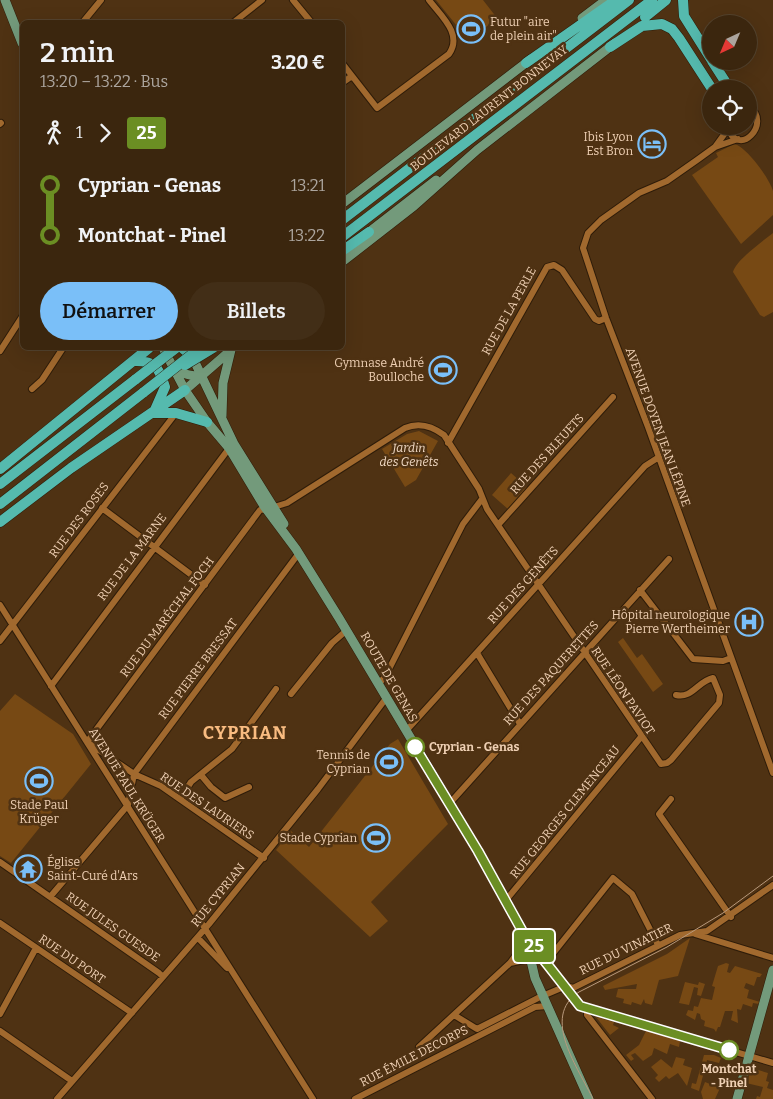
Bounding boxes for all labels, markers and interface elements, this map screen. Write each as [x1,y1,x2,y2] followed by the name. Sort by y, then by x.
[456,14,486,44] sports icon: Futur "aire de plein air"
[490,15,557,43] place label: Futur "aire de plein air"
[702,15,758,70] north arrow
[702,15,757,135] map controls
[40,36,114,69] text: 2 min
[408,42,571,174] street label: BOULEVARD LAURENT BONNEVAY
[271,51,325,74] text: 3.20 €
[40,72,168,91] text: 13:20 – 13:22 · Bus
[702,80,757,135] button: locate
[40,119,68,147] icon: walk
[91,119,119,147] icon: forward
[137,122,156,144] text: 25
[76,123,83,142] text: 1
[637,129,667,159] hotel icon: Ibis Lyon Est Bron
[583,130,633,158] place label: Ibis Lyon Est Bron
[78,174,221,197] text: Cyprian - Genas
[291,176,325,195] text: 13:21
[78,224,226,247] text: Montchat - Pinel
[289,226,325,245] text: 13:22
[479,264,539,358] street label: RUE DE LA PERLE
[40,282,178,340] button: Démarrer
[188,282,325,340] button: Billets
[623,345,694,508] street label: AVENUE DOYEN JEAN LÉPINE
[428,355,458,385] sports icon: Gymnase André Boulloche
[334,356,424,384] place label: Gymnase André Boulloche
[507,411,587,497] street label: RUE DES BLEUETS
[380,441,439,469] park label: Jardin des Genêts
[46,480,112,560] street label: RUE DES ROSES
[95,511,169,603] street label: RUE DE LA MARNE
[484,543,561,626] street label: RUE DES GENÊTS
[116,554,217,680] street label: RUE DU MARÉCHAL FOCH
[734,607,764,637] hospital icon: Hôpital neurologique Pierre Wertheimer
[611,608,731,636] place label: Hôpital neurologique Pierre Wertheimer
[156,616,240,722] street label: RUE PIERRE BRESSAT
[501,618,601,728] street label: RUE DES PAQUERETTES
[358,630,420,724] street label: ROUTE DE GENAS
[588,644,658,738] street label: RUE LÉON PAVIOT
[203,722,287,744] district label: CYPRIAN
[86,725,169,845] street label: AVENUE PAUL KRÜGER
[405,737,425,757] marker: Cyprian - Genas
[429,740,519,754] place label: Cyprian - Genas
[507,743,623,881] street label: RUE GEORGES CLEMENCEAU
[374,747,404,777] sports icon: Tennis de Cyprian
[316,748,370,776] place label: Tennis de Cyprian
[24,766,54,796] sports icon: Stade Paul Krüger
[158,769,256,843] street label: RUE DES LAURIERS
[10,798,69,826] place label: Stade Paul Krüger
[361,823,391,853] sports icon: Stade Cyprian
[279,831,357,845] place label: Stade Cyprian
[13,854,43,884] temple icon: Église Saint-Curé d'Ars
[47,854,138,883] place label: Église Saint-Curé d'Ars
[188,860,248,930] street label: RUE CYPRIAN
[63,889,163,965] street label: RUE JULES GUESDE
[577,920,675,978] street label: RUE DU VINATIER
[512,930,556,962] line badge: 25
[36,932,108,986] street label: RUE DU PORT
[524,935,544,957] text: 25
[357,1022,470,1089] street label: RUE ÉMILE DECORPS
[719,1040,739,1060] marker: Montchat - Pinel
[702,1062,757,1090] place label: Montchat - Pinel

